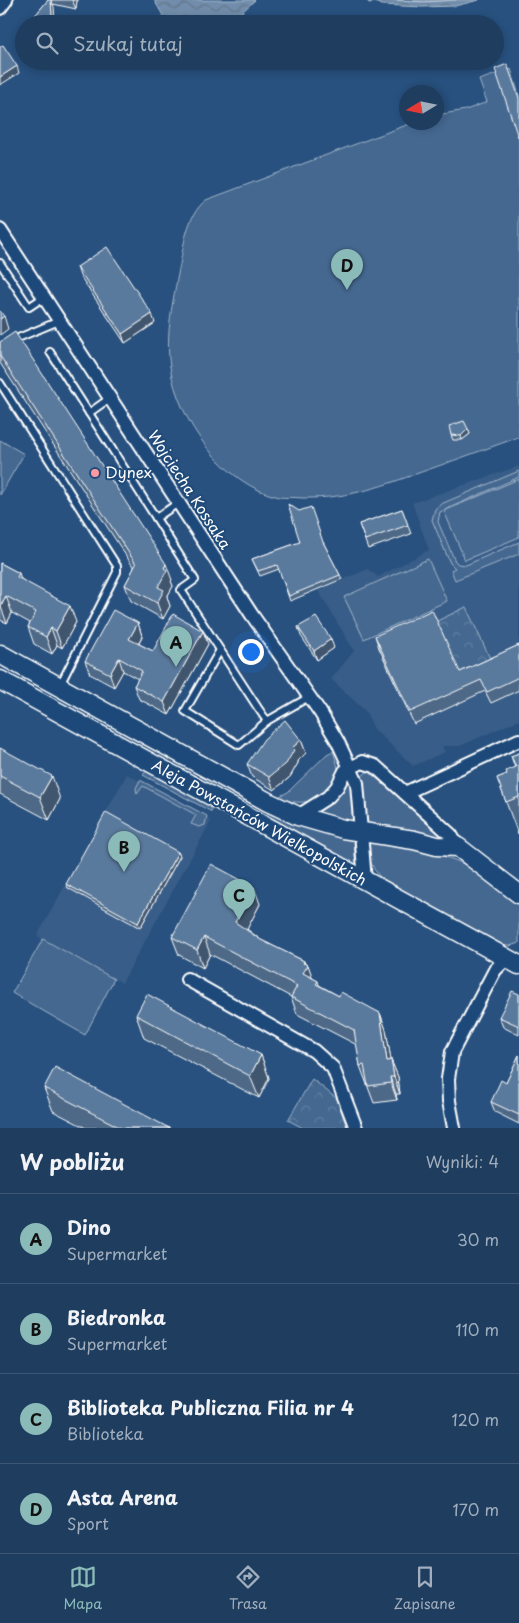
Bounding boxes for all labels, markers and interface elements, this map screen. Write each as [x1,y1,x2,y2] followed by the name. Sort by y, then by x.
[15,15,504,70] search box
[33,29,61,57] icon: search
[73,29,183,57] text: Szukaj tutaj
[399,85,444,130] north arrow
[331,249,363,290] pin: D
[143,425,238,554] street label: Wojciecha Kossaka
[105,460,152,483] place label: Dynex
[89,467,101,479] marker: Dynex
[160,626,192,667] pin: A
[238,639,264,665] your location
[148,753,371,891] street label: Aleja Powstańców Wielkopolskich
[108,831,140,872] pin: B
[223,879,255,920] pin: C
[20,1145,125,1177] text: W pobliżu
[426,1149,499,1173] text: Wyniki: 4
[67,1213,111,1241] text: Dino
[30,1227,42,1251] text: A
[457,1227,499,1251] text: 30 m
[67,1241,167,1265] text: Supermarket
[67,1303,166,1331] text: Biedronka
[31,1317,41,1341] text: B
[456,1317,499,1341] text: 110 m
[67,1331,167,1355] text: Supermarket
[67,1393,354,1421] text: Biblioteka Publiczna Filia nr 4
[30,1407,42,1431] text: C
[452,1407,499,1431] text: 120 m
[67,1421,144,1445] text: Biblioteka
[67,1483,178,1511] text: Asta Arena
[30,1497,42,1521] text: D
[453,1497,499,1521] text: 170 m
[67,1511,109,1535] text: Sport
[63,1563,102,1614] tab: Mapa
[229,1563,267,1614] tab: Trasa
[394,1563,456,1614] tab: Zapisane

